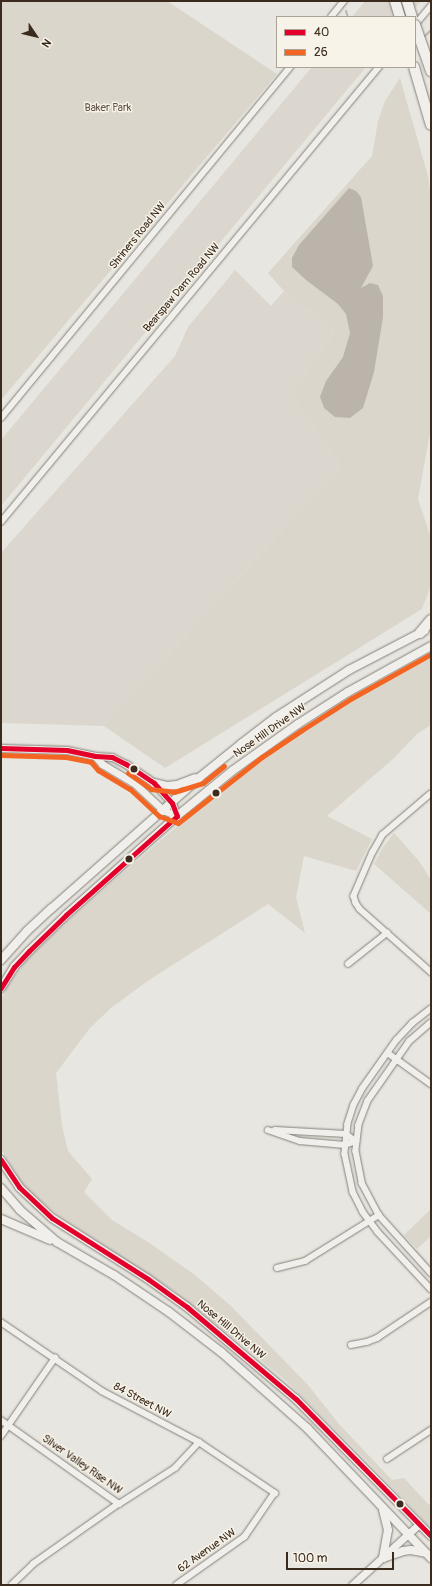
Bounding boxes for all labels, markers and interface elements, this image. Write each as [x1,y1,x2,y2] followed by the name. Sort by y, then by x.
[16,16,56,56] north arrow
[276,16,416,68] legend
[314,25,329,40] text: 40
[39,36,54,50] text: N
[314,45,328,60] text: 26
[85,101,131,115] park label: Baker Park
[107,200,169,272] street label: Shriners Road NW
[141,241,223,335] street label: Bearspaw Dam Road NW
[231,701,309,761] street label: Nose Hill Drive NW
[129,764,139,774] unlabelled marker
[211,788,221,798] unlabelled marker
[124,854,134,864] unlabelled marker
[194,1298,268,1362] street label: Nose Hill Drive NW
[111,1380,173,1422] street label: 84 Street NW
[39,1432,125,1498] street label: Silver Valley Rise NW
[395,1499,405,1509] unlabelled marker
[175,1526,239,1576] street label: 62 Avenue NW
[288,1544,396,1570] scale bar
[293,1551,327,1566] text: 100 m

